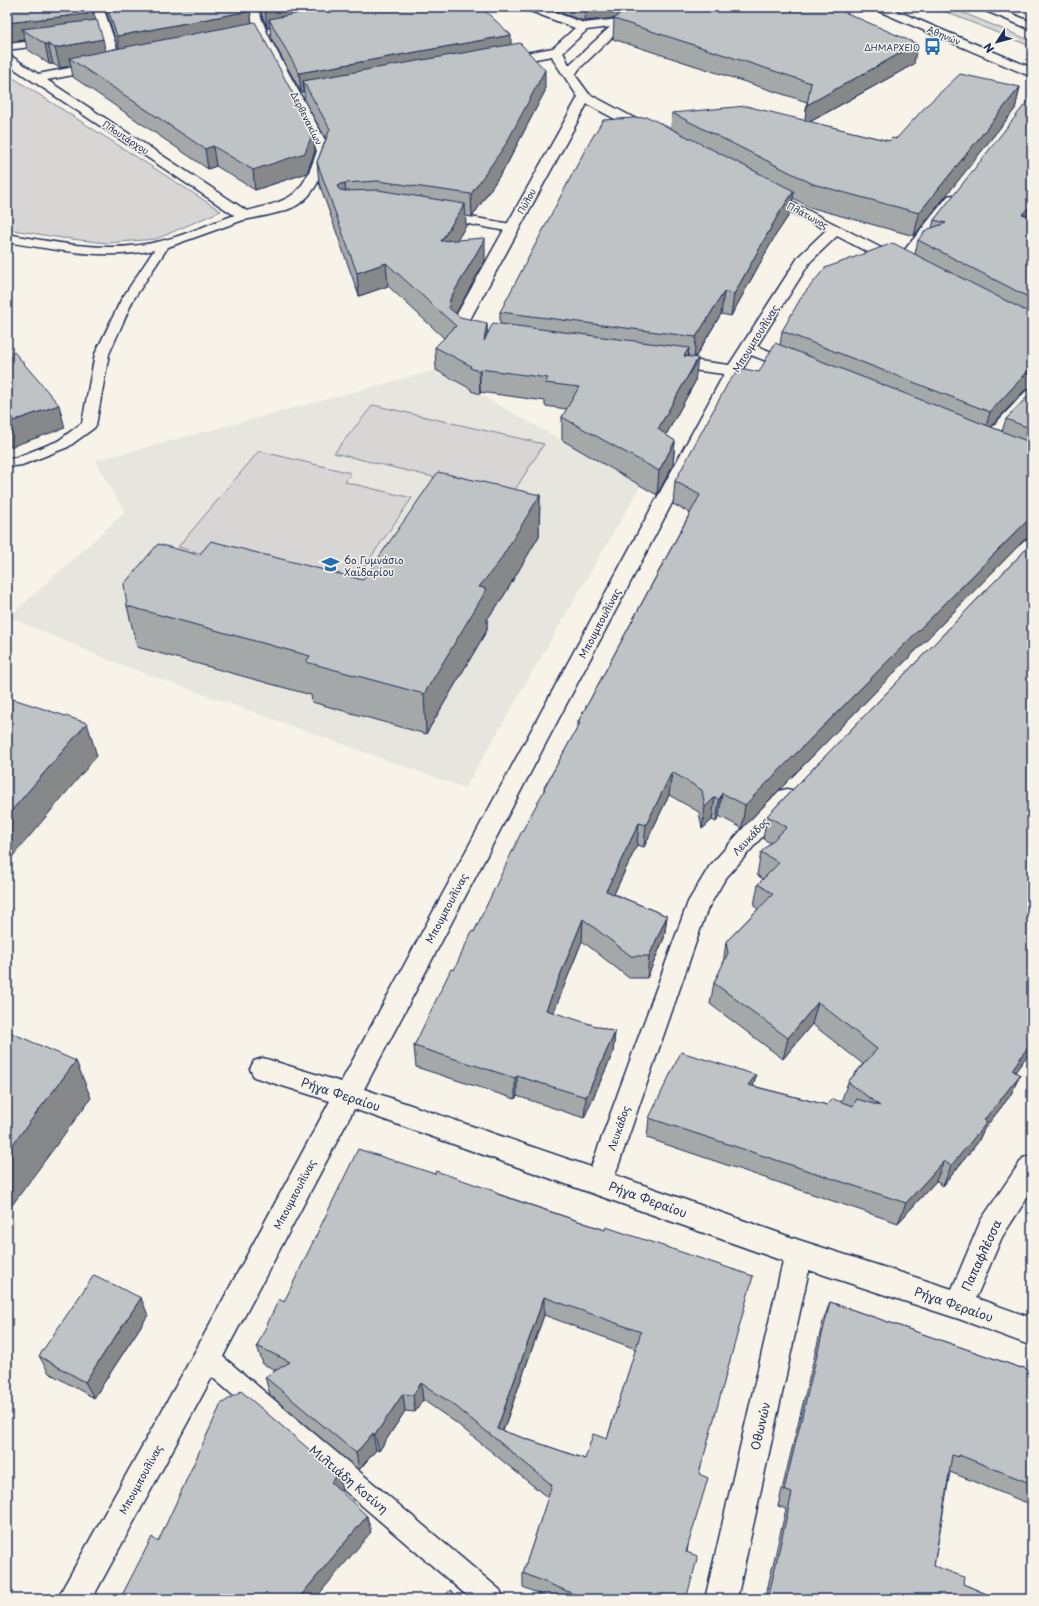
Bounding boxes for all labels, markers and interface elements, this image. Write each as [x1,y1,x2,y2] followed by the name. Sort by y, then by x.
[925,22,963,48] street label: Αθηνών
[977,22,1017,62] north arrow
[923,37,943,57] bus stop icon: ΔΗΜΑΡΧΕΙΟ
[979,39,998,57] text: N
[864,40,920,54] place label: ΔΗΜΑΡΧΕΙΟ
[288,89,326,147] street label: Δερβενακίων
[100,117,152,157] street label: Πλουτάρχου
[513,186,539,216] street label: Πύλου
[785,198,832,232] street label: Πλάτωνος
[728,301,782,375] street label: Μπουμπουλίνας
[344,552,404,579] place label: 6ο Γυμνάσιο Χαϊδαρίου
[321,555,341,575] school or university icon: 6ο Γυμνάσιο Χαϊδαρίου
[574,585,624,661] street label: Μπουμπουλίνας
[729,814,771,858] street label: Λευκάδος
[421,870,471,946] street label: Μπουμπουλίνας
[299,1073,383,1115] street label: Ρήγα Φεραίου
[603,1103,633,1153] street label: Λευκάδος
[269,1156,319,1232] street label: Μπουμπουλίνας
[606,1176,690,1222] street label: Ρήγα Φεραίου
[957,1216,1006,1294] street label: Παπαφλέσσα
[912,1282,996,1326] street label: Ρήγα Φεραίου
[746,1400,774,1452] street label: Οθωνών
[306,1441,392,1517] street label: Μιλτιάδη Κοτίνη
[115,1442,165,1516] street label: Μπουμπουλίνας

